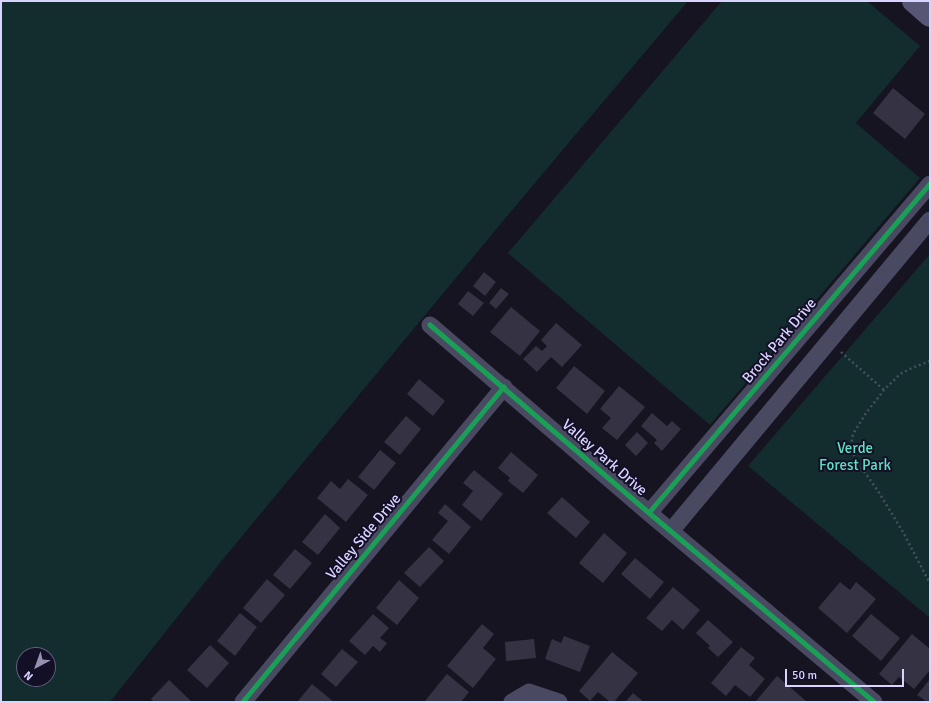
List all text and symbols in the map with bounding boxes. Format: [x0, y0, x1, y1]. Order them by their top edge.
street label: Brock Park Drive [739, 295, 821, 387]
street label: Valley Park Drive [558, 416, 650, 500]
park label: Verde Forest Park [819, 440, 891, 475]
street label: Valley Side Drive [323, 490, 405, 584]
north arrow [16, 647, 56, 687]
scale bar [787, 661, 906, 687]
text: N [21, 668, 36, 683]
text: 50 m [792, 668, 817, 683]

